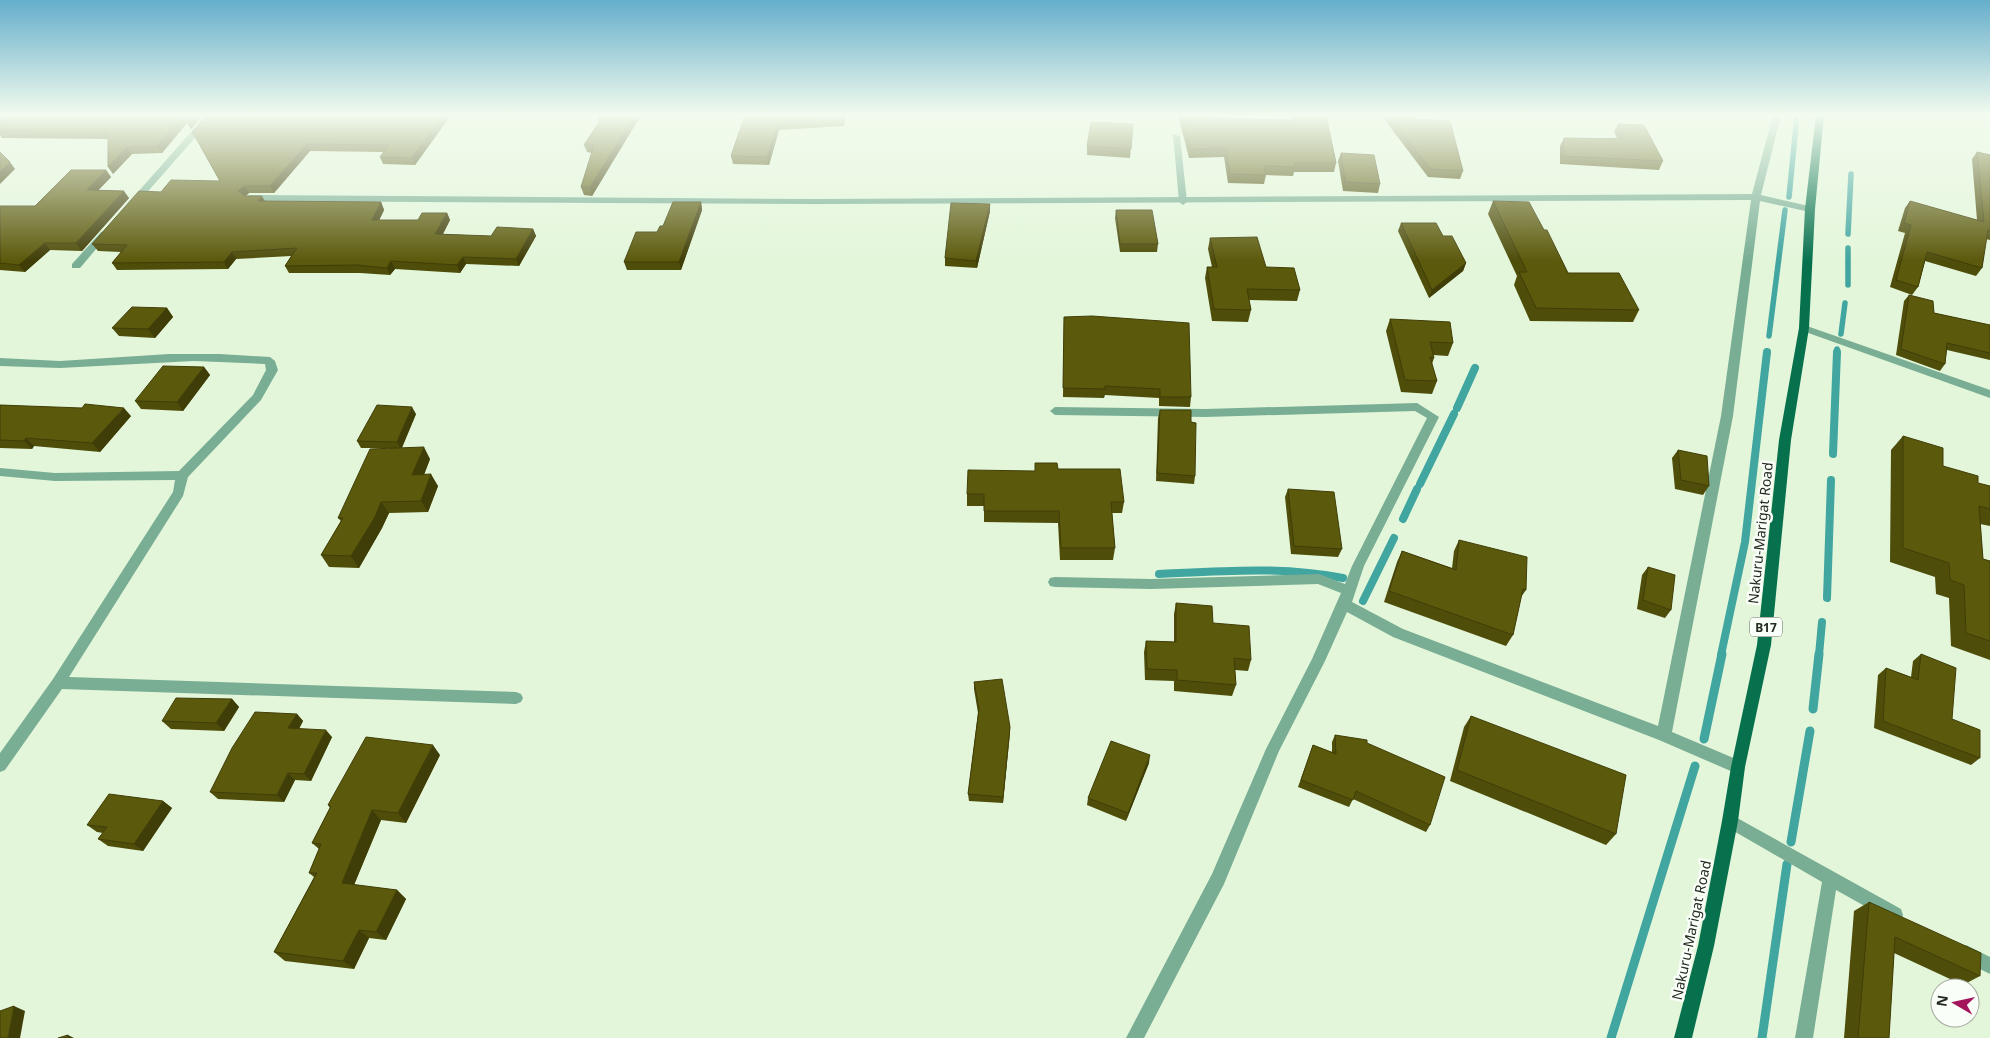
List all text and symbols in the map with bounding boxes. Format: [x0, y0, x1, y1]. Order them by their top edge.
street label: Nakuru-Marigat Road [1743, 461, 1777, 605]
road number: B17 [1750, 618, 1782, 636]
street label: Nakuru-Marigat Road [1667, 858, 1715, 1002]
north arrow [1930, 978, 1980, 1028]
text: N [1931, 994, 1952, 1008]

